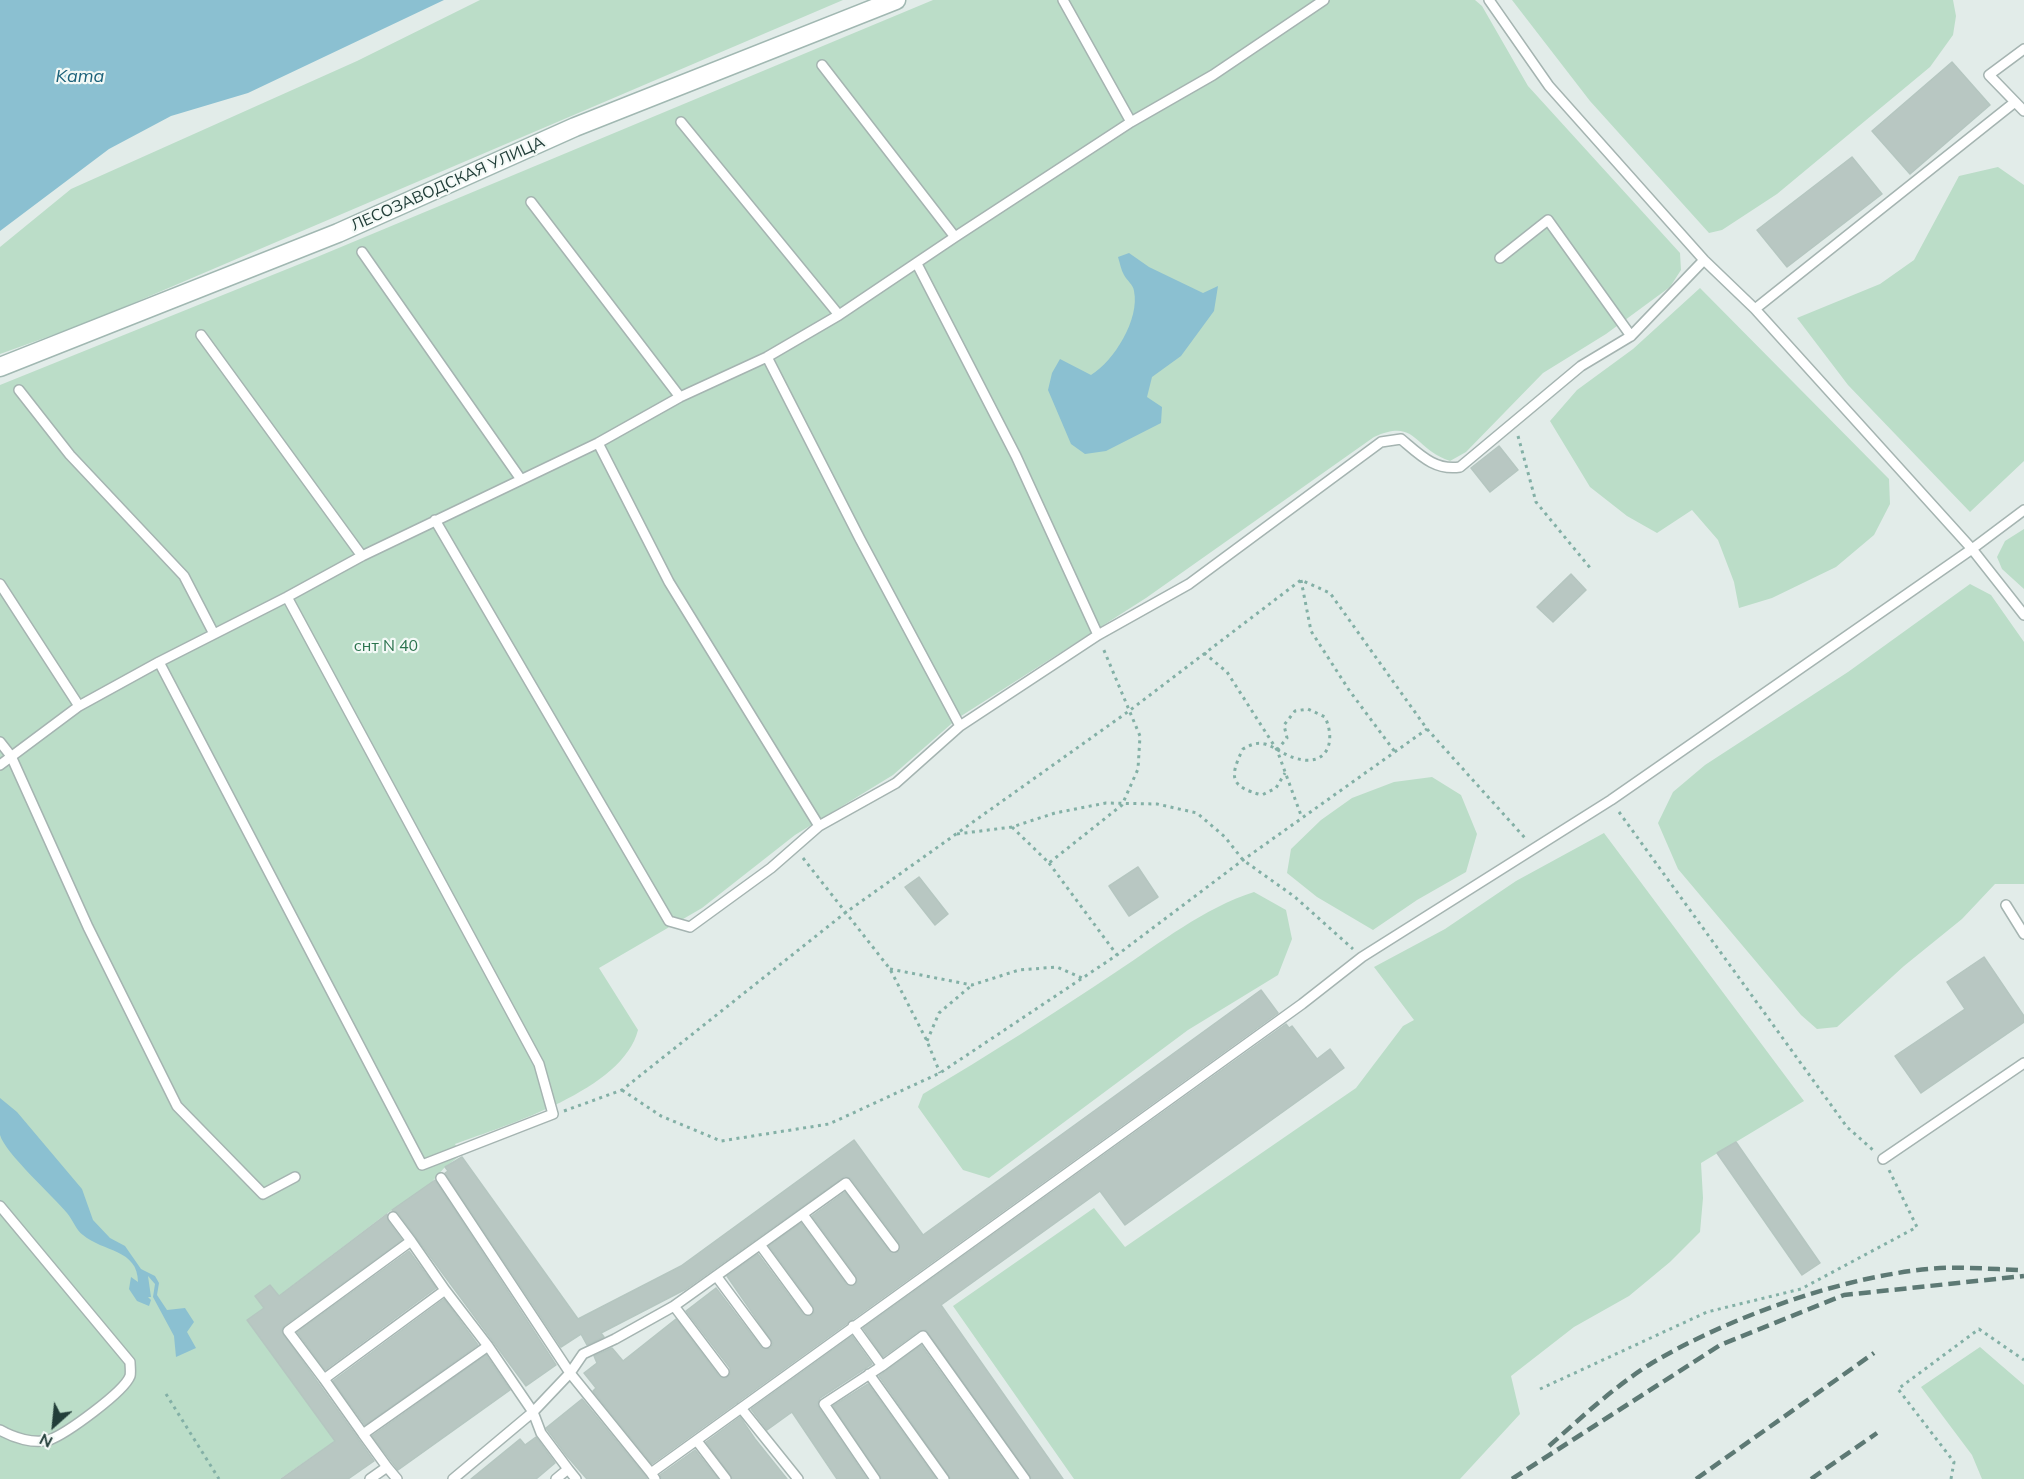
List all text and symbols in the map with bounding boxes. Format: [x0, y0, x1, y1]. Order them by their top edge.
water label: Kama [56, 66, 104, 88]
street label: ЛЕСОЗАВОДСКАЯ УЛИЦА [348, 133, 548, 235]
park label: снт N 40 [354, 636, 418, 656]
north arrow [24, 1395, 84, 1455]
text: N [36, 1429, 56, 1453]

